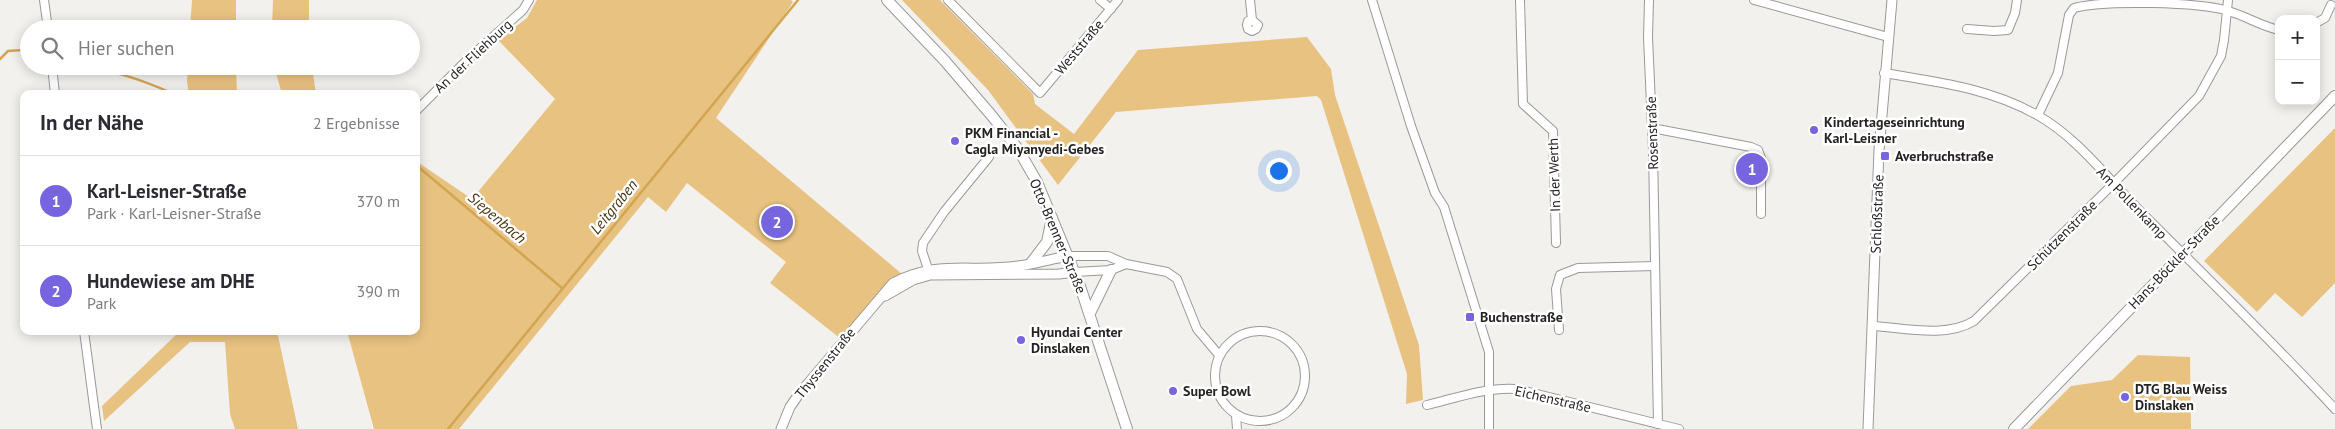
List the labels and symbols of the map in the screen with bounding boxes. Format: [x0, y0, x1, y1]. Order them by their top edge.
street label: An der Fliehburg [430, 15, 516, 97]
street label: Weststraße [1051, 16, 1107, 78]
street label: Rosenstraße [1642, 96, 1662, 170]
place label: Kindertageseinrichtung Karl-Leisner [1824, 113, 1965, 147]
place label: PKM Financial - Cagla Miyanyedi-Gebes [965, 124, 1104, 158]
marker: Kindertageseinrichtung Karl-Leisner [1808, 124, 1820, 136]
marker: PKM Financial - Cagla Miyanyedi-Gebes [949, 135, 961, 147]
street label: In der Werth [1544, 138, 1564, 212]
place label: Averbruchstraße [1895, 147, 1994, 165]
pin: 1 [1736, 150, 1768, 188]
marker: Averbruchstraße [1879, 150, 1891, 162]
your location [1266, 158, 1292, 184]
street label: Am Pollenkamp [2093, 163, 2171, 243]
street label: Schloßstraße [1867, 174, 1887, 254]
water label: Leitgraben [586, 175, 641, 238]
street label: Otto-Brenner-Straße [1026, 176, 1090, 296]
water label: Siepenbach [464, 188, 530, 247]
street label: Schützenstraße [2023, 196, 2101, 274]
pin: 2 [761, 203, 793, 241]
street label: Hans-Böckler-Straße [2124, 211, 2224, 313]
place label: Buchenstraße [1480, 308, 1563, 326]
marker: Buchenstraße [1464, 311, 1476, 323]
place label: Hyundai Center Dinslaken [1031, 323, 1123, 357]
street label: Thyssenstraße [791, 324, 859, 402]
marker: Hyundai Center Dinslaken [1015, 334, 1027, 346]
place label: DTG Blau Weiss Dinslaken [2135, 380, 2227, 414]
street label: Eichenstraße [1513, 381, 1593, 417]
place label: Super Bowl [1183, 382, 1252, 400]
marker: Super Bowl [1167, 385, 1179, 397]
marker: DTG Blau Weiss Dinslaken [2119, 391, 2131, 403]

